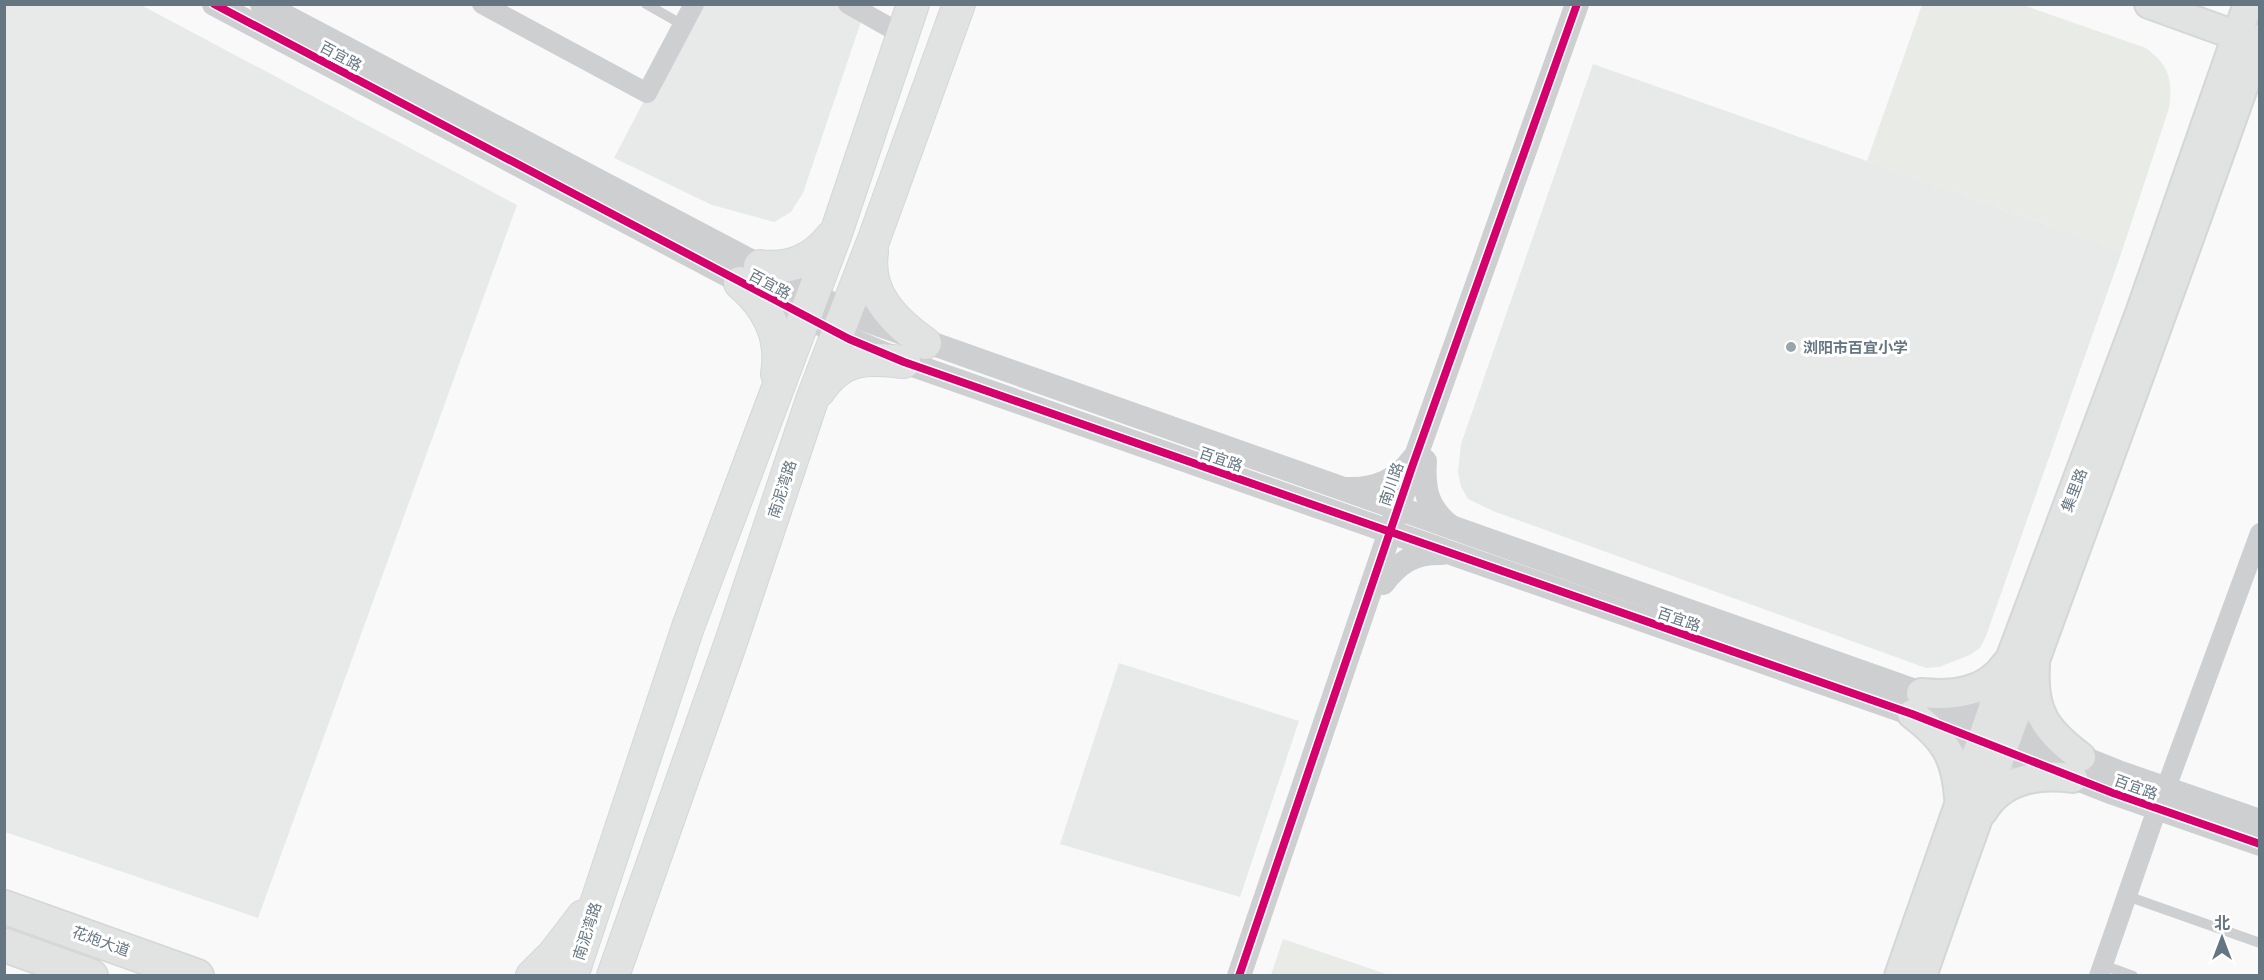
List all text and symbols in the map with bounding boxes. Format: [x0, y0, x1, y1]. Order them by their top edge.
street label: 百宜路 [317, 37, 365, 75]
street label: 百宜路 [746, 265, 794, 303]
place label: 浏阳市百宜小学 [1803, 338, 1908, 357]
marker: 浏阳市百宜小学 [1784, 340, 1798, 354]
street label: 百宜路 [1197, 443, 1245, 475]
street label: 南泥湾路 [764, 458, 800, 520]
street label: 南川路 [1375, 460, 1407, 508]
street label: 集里路 [2057, 466, 2091, 514]
street label: 百宜路 [1655, 603, 1703, 635]
street label: 百宜路 [2112, 770, 2160, 804]
street label: 南泥湾路 [569, 900, 605, 962]
north arrow [2192, 908, 2252, 968]
text: 北 [2214, 914, 2230, 933]
street label: 花炮大道 [70, 922, 132, 960]

